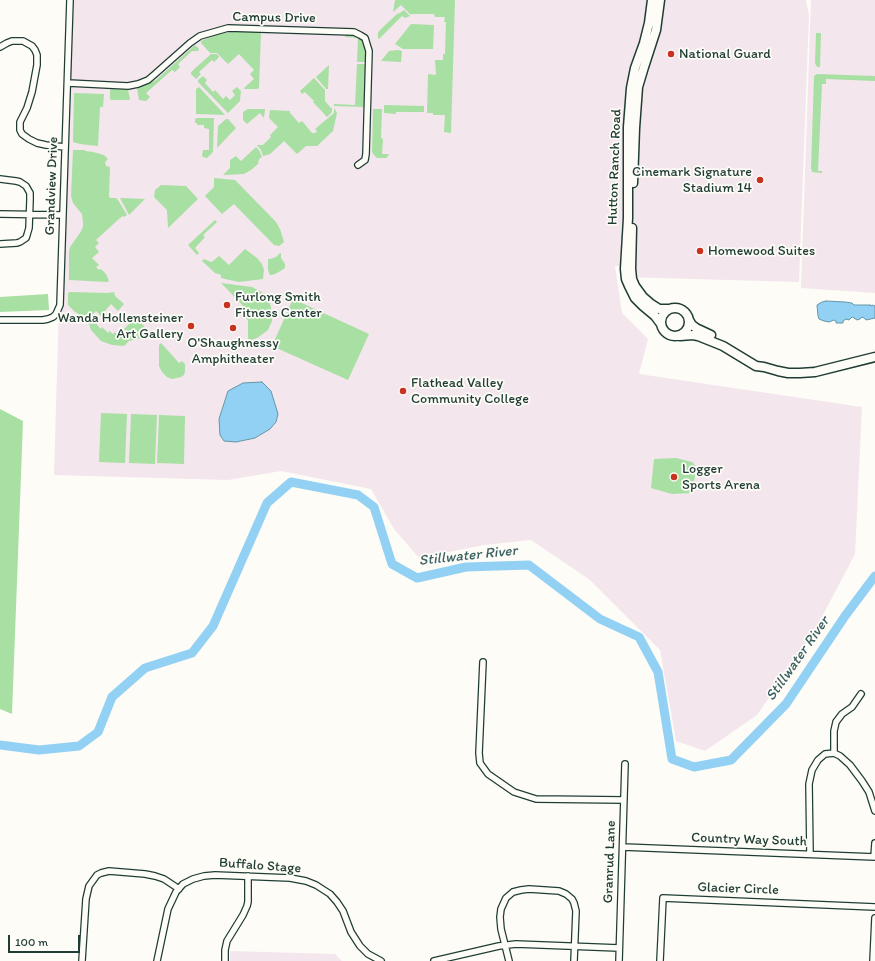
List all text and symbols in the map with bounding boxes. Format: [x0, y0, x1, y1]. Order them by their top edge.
street label: Campus Drive [232, 9, 316, 27]
place label: National Guard [679, 46, 771, 62]
marker: National Guard [666, 49, 676, 59]
street label: Hutton Ranch Road [605, 109, 625, 225]
street label: Grandview Drive [42, 136, 62, 236]
place label: Cinemark Signature Stadium 14 [632, 164, 752, 196]
marker: Cinemark Signature Stadium 14 [755, 175, 765, 185]
place label: Homewood Suites [708, 243, 815, 259]
marker: Homewood Suites [695, 246, 705, 256]
place label: Furlong Smith Fitness Center [235, 289, 322, 322]
marker: Furlong Smith Fitness Center [222, 300, 232, 310]
place label: Wanda Hollensteiner Art Gallery [57, 310, 183, 342]
marker: Wanda Hollensteiner Art Gallery [186, 321, 196, 331]
marker: O'Shaughnessy Amphitheater [228, 323, 238, 333]
place label: O'Shaughnessy Amphitheater [187, 335, 279, 368]
place label: Flathead Valley Community College [411, 375, 529, 408]
marker: Flathead Valley Community College [398, 386, 408, 396]
place label: Logger Sports Arena [682, 461, 760, 494]
marker: Logger Sports Arena [669, 472, 679, 482]
water label: Stillwater River [418, 542, 518, 570]
water label: Stillwater River [762, 613, 834, 705]
street label: Granrud Lane [600, 820, 620, 904]
street label: Country Way South [691, 830, 807, 850]
street label: Buffalo Stage [218, 855, 302, 877]
street label: Glacier Circle [697, 879, 779, 899]
scale bar [10, 927, 82, 953]
text: 100 m [15, 935, 48, 949]

